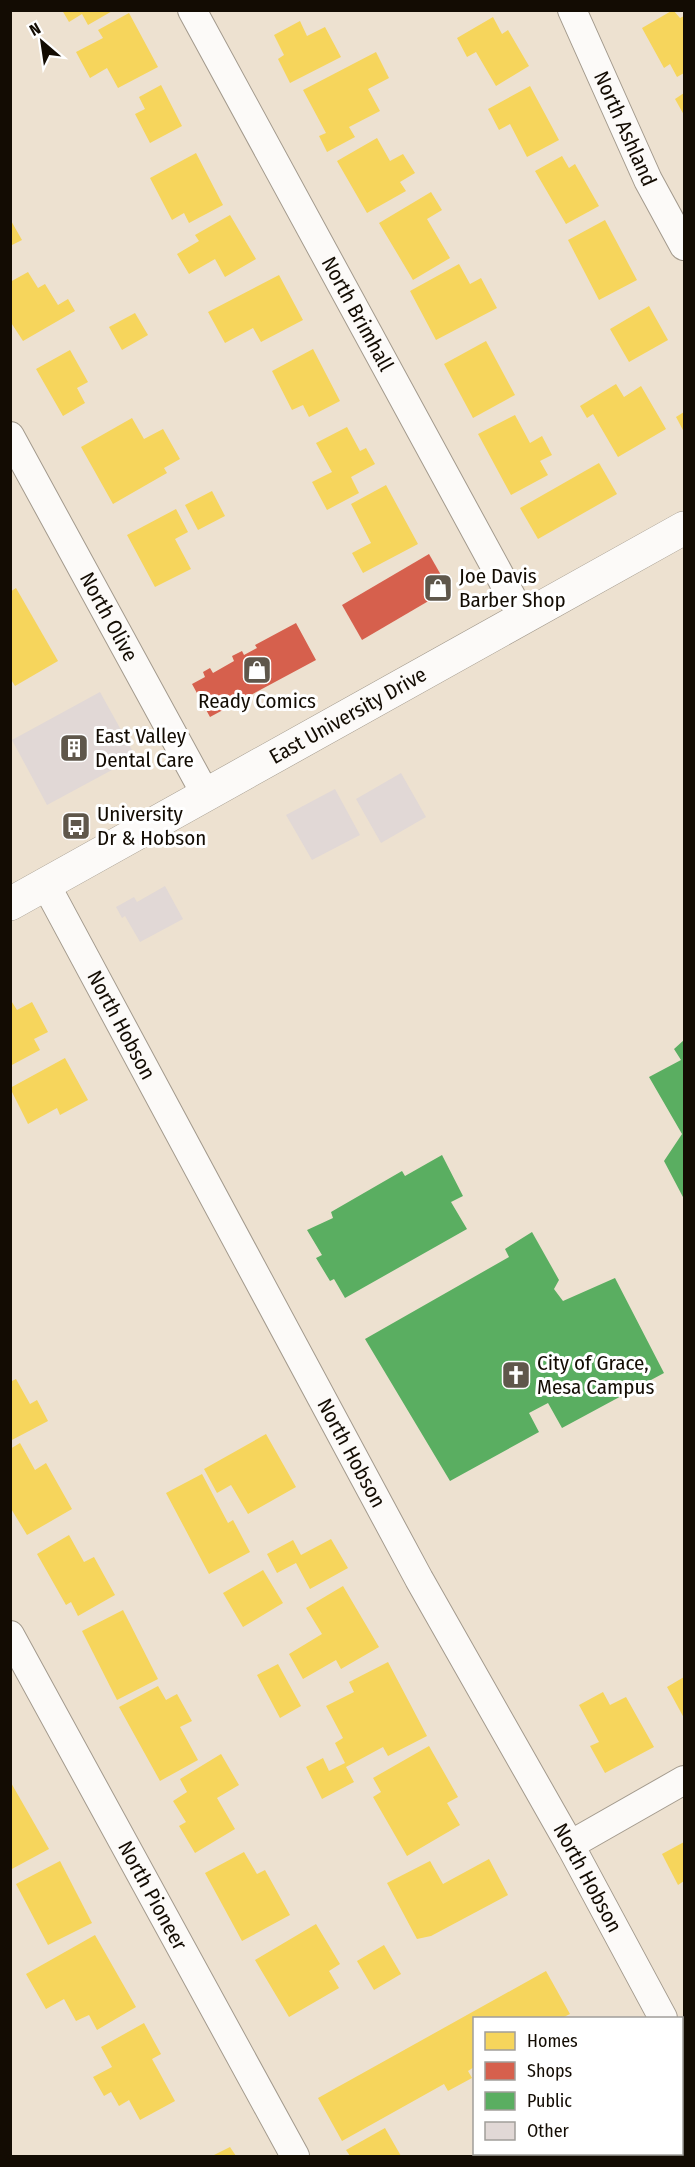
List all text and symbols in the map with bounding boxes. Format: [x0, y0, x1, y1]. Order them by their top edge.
north arrow [12, 12, 72, 72]
text: N [26, 19, 44, 40]
street label: North Ashland [588, 67, 662, 190]
street label: North Brimhall [316, 252, 399, 376]
place label: Joe Davis Barber Shop [459, 563, 566, 613]
street label: North Olive [74, 568, 144, 666]
shop icon: Joe Davis Barber Shop [422, 572, 454, 604]
shop icon: Ready Comics [241, 654, 273, 686]
street label: East University Drive [265, 661, 431, 770]
place label: Ready Comics [198, 688, 316, 714]
place label: East Valley Dental Care [95, 723, 194, 773]
building icon: East Valley Dental Care [58, 732, 90, 764]
place label: University Dr & Hobson [97, 801, 206, 851]
bus stop icon: University Dr & Hobson [60, 810, 92, 842]
street label: North Hobson [81, 966, 161, 1084]
place label: City of Grace, Mesa Campus [537, 1350, 654, 1400]
church icon: City of Grace, Mesa Campus [500, 1359, 532, 1391]
street label: North Hobson [311, 1394, 391, 1512]
street label: North Hobson [547, 1819, 628, 1937]
street label: North Pioneer [112, 1836, 193, 1955]
legend [473, 2017, 683, 2155]
text: Homes [527, 2030, 578, 2052]
text: Shops [527, 2060, 572, 2082]
text: Public [527, 2090, 572, 2112]
text: Other [527, 2120, 570, 2142]

